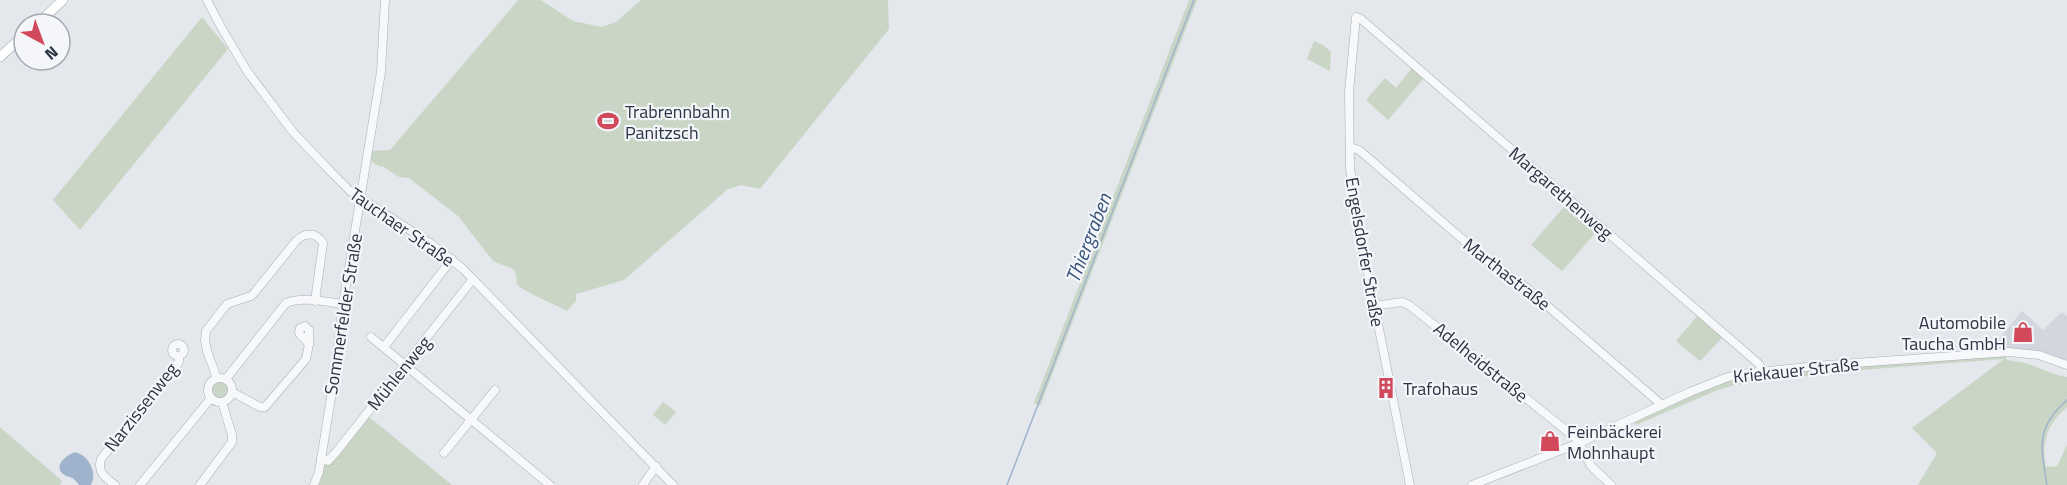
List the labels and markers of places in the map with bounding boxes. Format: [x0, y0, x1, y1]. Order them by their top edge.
place label: Trabrennbahn Panitzsch [625, 98, 730, 146]
sports icon: Trabrennbahn Panitzsch [596, 109, 620, 133]
place label: Automobile Taucha GmbH [1901, 309, 2006, 357]
shop icon: Automobile Taucha GmbH [2011, 320, 2035, 344]
place label: Trafohaus [1403, 375, 1478, 402]
building icon: Trafohaus [1374, 376, 1398, 400]
place label: Feinbäckerei Mohnhaupt [1567, 418, 1662, 466]
shop icon: Feinbäckerei Mohnhaupt [1538, 429, 1562, 453]

